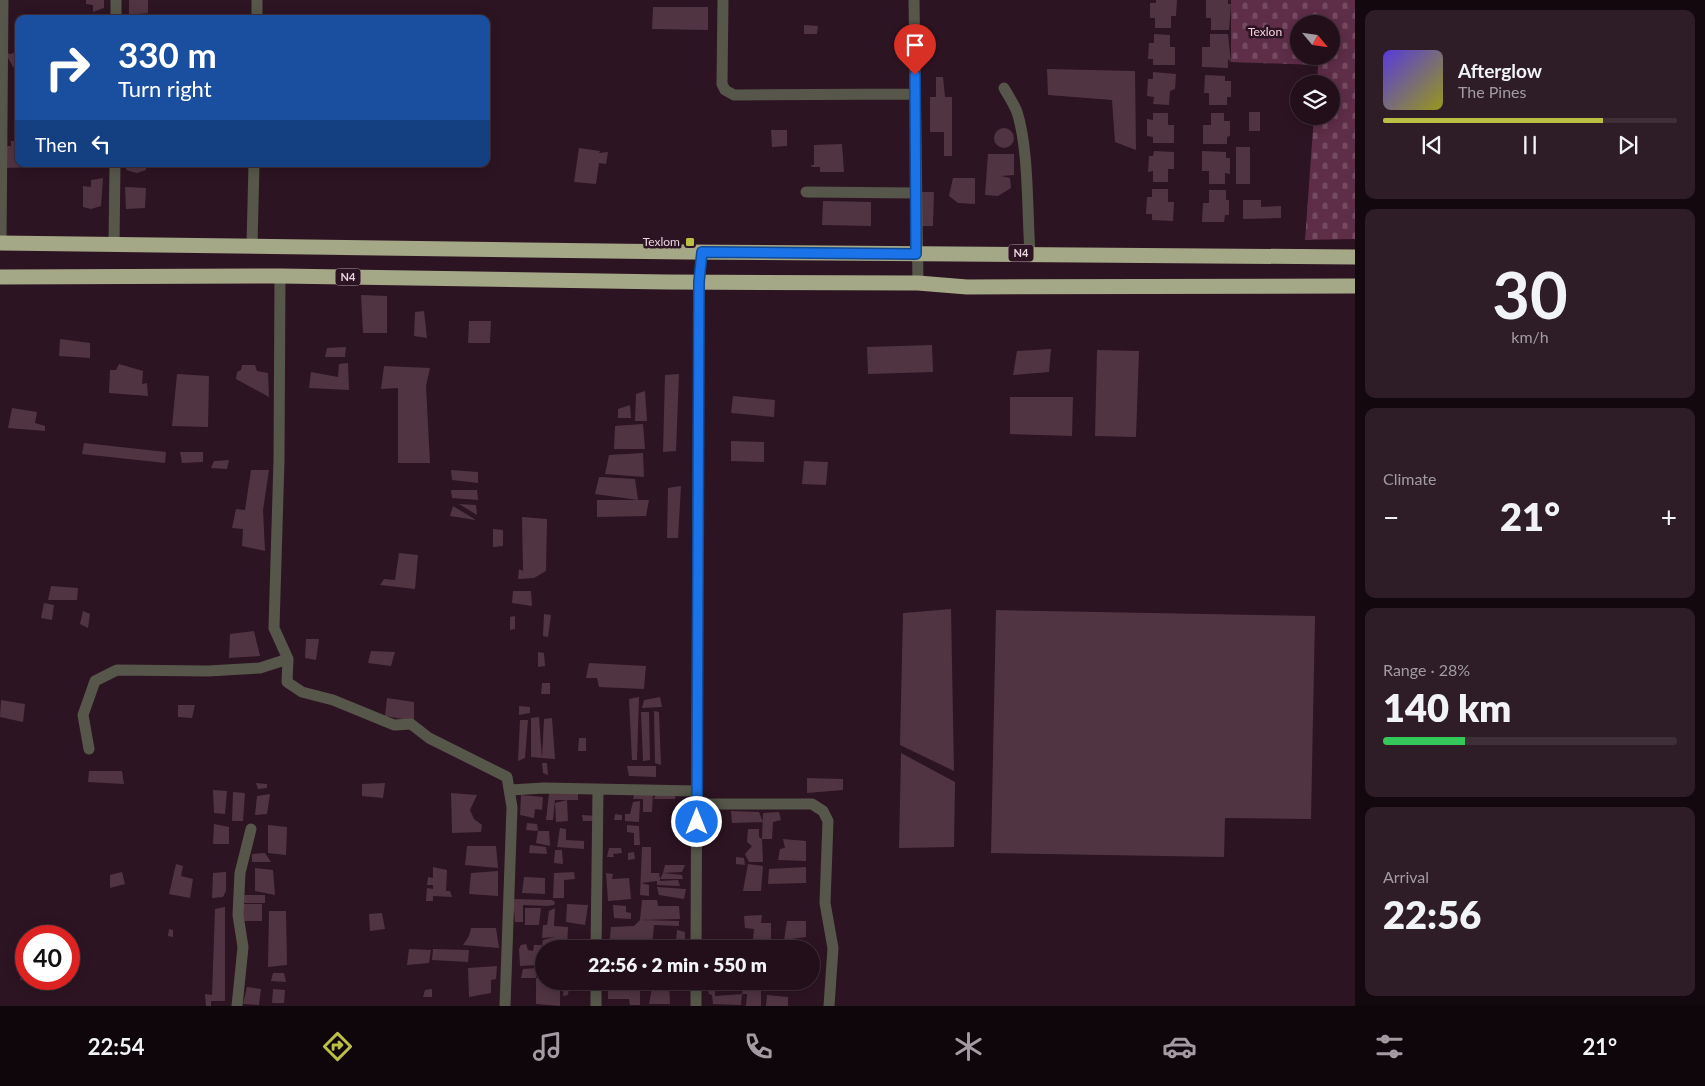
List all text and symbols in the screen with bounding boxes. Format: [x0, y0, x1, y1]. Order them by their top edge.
north arrow [1290, 15, 1340, 65]
map controls [1290, 15, 1340, 125]
pin [894, 24, 936, 75]
park label: Texlon [1248, 24, 1282, 39]
icon: arrive [901, 31, 929, 59]
text: 330 m [118, 33, 217, 75]
icon: right [35, 35, 100, 100]
text: Afterglow [1458, 59, 1542, 82]
text: Turn right [118, 75, 212, 102]
button: layers [1290, 75, 1340, 125]
text: The Pines [1458, 82, 1527, 101]
icon: left [87, 130, 115, 158]
icon: previous [1418, 131, 1446, 159]
icon: pause [1516, 131, 1544, 159]
icon: next [1614, 131, 1642, 159]
text: Then [35, 133, 77, 156]
place label: Texlom [643, 234, 680, 249]
marker: Texlom [684, 236, 696, 248]
road number: N4 [1008, 244, 1034, 262]
text: 30 [1492, 255, 1568, 333]
road number: N4 [336, 268, 360, 286]
text: km/h [1511, 327, 1549, 346]
text: Climate [1383, 469, 1436, 488]
text: 21° [1500, 493, 1560, 539]
text: − [1383, 500, 1399, 534]
text: + [1661, 500, 1677, 534]
text: Range · 28% [1383, 660, 1470, 679]
text: 140 km [1383, 684, 1511, 730]
position arrow [670, 795, 722, 847]
text: Arrival [1383, 867, 1429, 886]
text: 22:56 [1383, 891, 1481, 937]
speed limit sign: 40 [15, 925, 80, 990]
text: 22:56 · 2 min · 550 m [588, 953, 767, 976]
icon: directions [320, 1029, 355, 1064]
icon: music [530, 1029, 565, 1064]
icon: phone [741, 1029, 776, 1064]
icon: climate [951, 1029, 986, 1064]
icon: car [1162, 1029, 1197, 1064]
icon: filters [1372, 1029, 1407, 1064]
text: 22:54 [88, 1033, 144, 1060]
text: 21° [1583, 1033, 1617, 1060]

